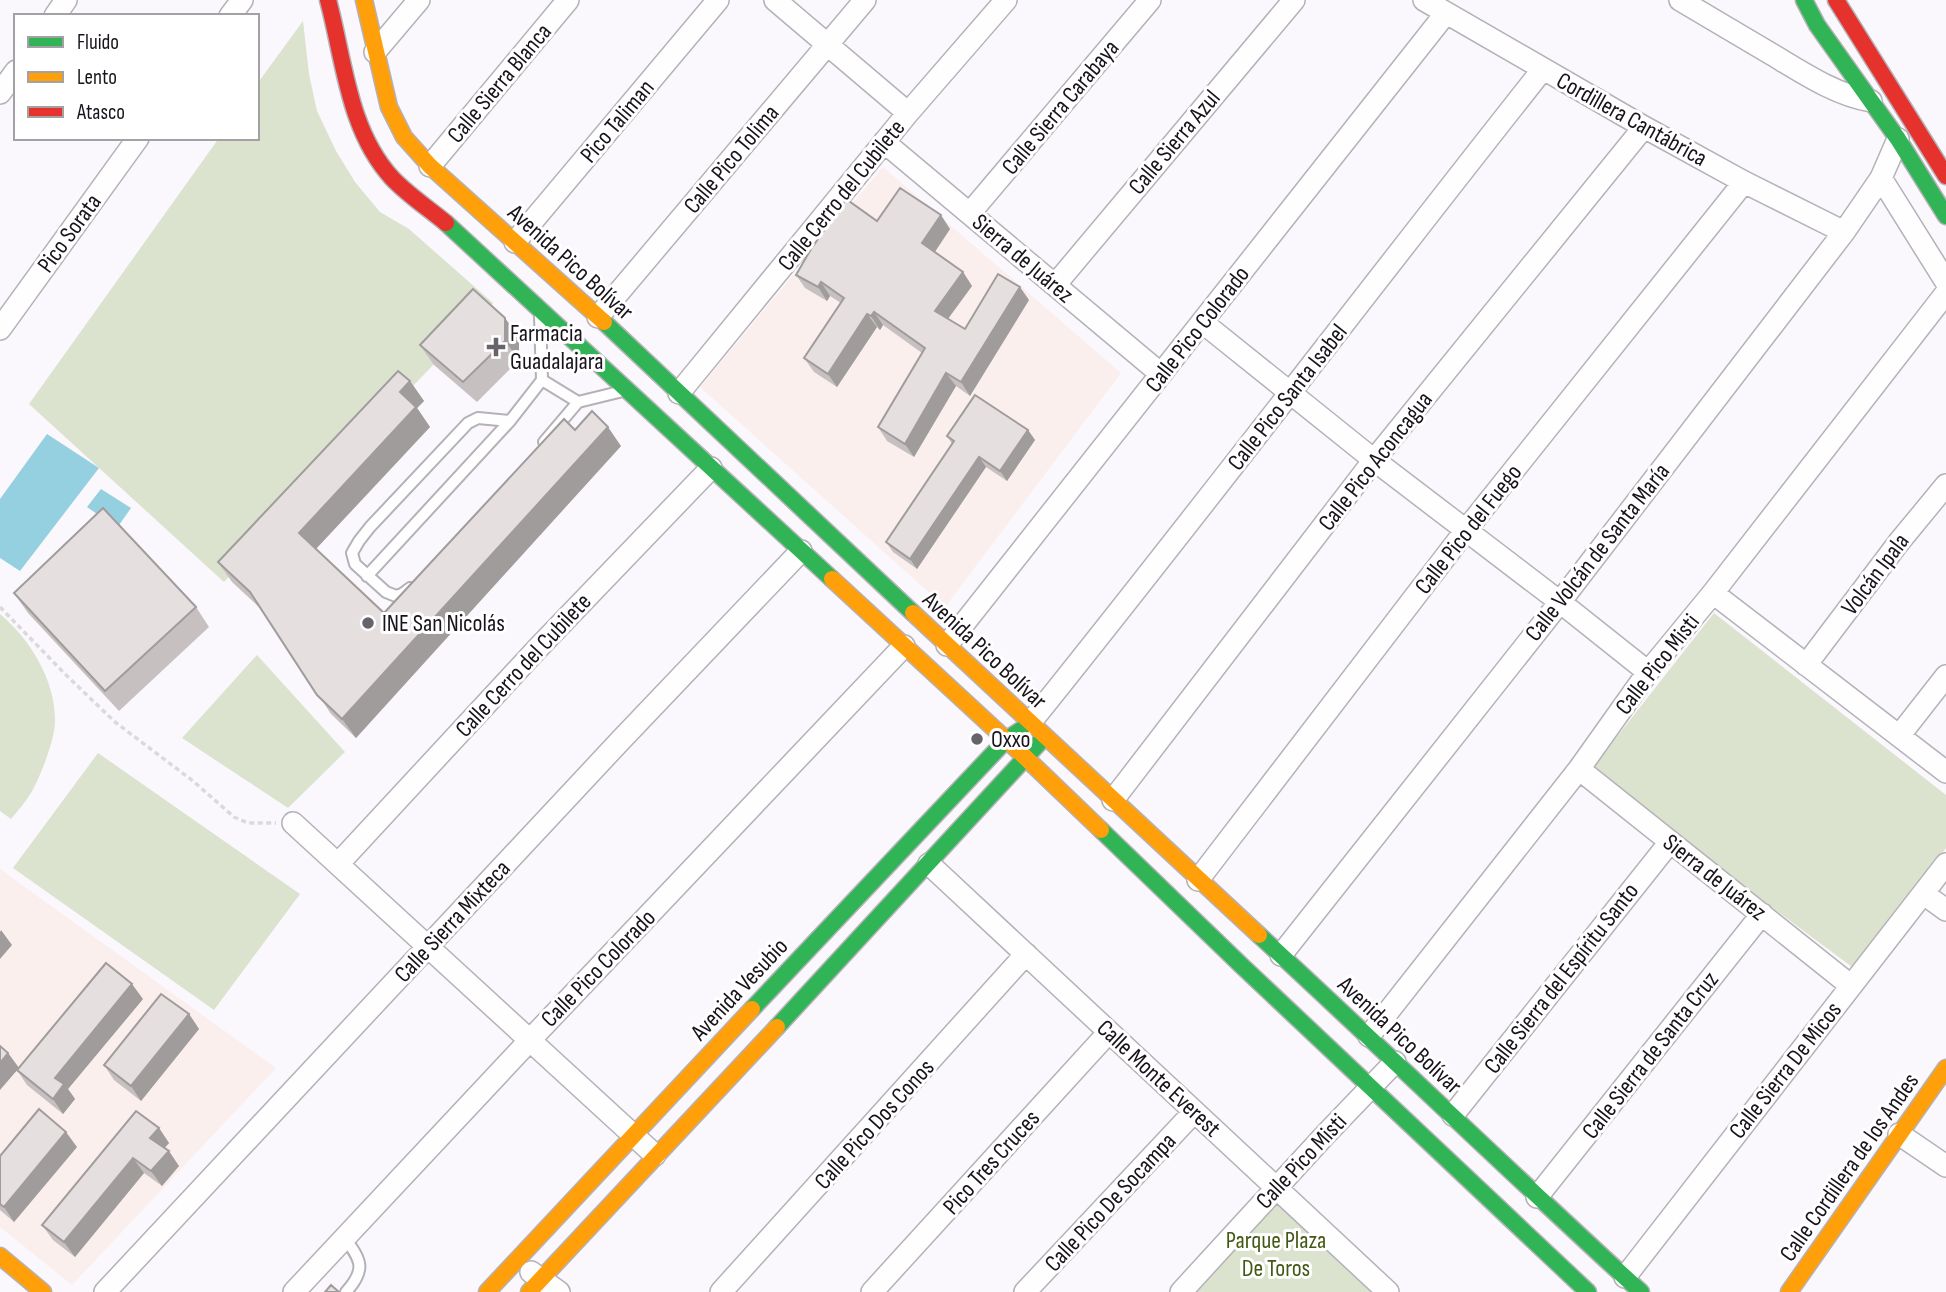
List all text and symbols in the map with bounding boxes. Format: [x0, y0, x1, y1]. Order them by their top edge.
legend [14, 14, 259, 140]
street label: Calle Sierra Blanca [441, 18, 558, 149]
text: Fluido [77, 30, 119, 55]
street label: Calle Sierra Carabaya [996, 34, 1125, 181]
text: Lento [77, 65, 117, 90]
street label: Cordillera Cantábrica [1551, 66, 1712, 173]
street label: Pico Taliman [574, 74, 661, 169]
street label: Calle Sierra Azul [1122, 84, 1226, 200]
street label: Calle Pico Tolima [678, 99, 785, 220]
text: Atasco [76, 100, 125, 125]
street label: Calle Cerro del Cubilete [772, 114, 911, 277]
street label: Pico Sorata [31, 188, 108, 278]
street label: Avenida Pico Bolívar [501, 198, 640, 326]
street label: Sierra de Juárez [966, 208, 1080, 309]
street label: Calle Pico Colorado [1139, 260, 1256, 398]
street label: Calle Pico Santa Isabel [1221, 318, 1353, 476]
place label: Farmacia Guadalajara [510, 319, 604, 376]
marker: Farmacia Guadalajara [488, 339, 504, 355]
street label: Calle Pico Aconcagua [1312, 386, 1439, 537]
street label: Calle Volcán de Santa María [1519, 458, 1676, 647]
street label: Calle Pico del Fuego [1409, 459, 1528, 600]
street label: Volcán Ipala [1835, 528, 1916, 621]
street label: Avenida Pico Bolívar [916, 585, 1053, 715]
street label: Calle Cerro del Cubilete [449, 587, 597, 743]
street label: Calle Pico Misti [1609, 608, 1706, 720]
place label: INE San Nicolás [382, 609, 505, 638]
marker: INE San Nicolás [360, 615, 376, 631]
place label: Oxxo [991, 725, 1030, 754]
marker: Oxxo [969, 731, 985, 747]
street label: Sierra de Juárez [1657, 828, 1772, 927]
street label: Calle Sierra Mixteca [388, 854, 516, 988]
street label: Calle Sierra del Espíritu Santo [1478, 877, 1645, 1079]
street label: Calle Pico Colorado [535, 904, 662, 1033]
street label: Avenida Vesubio [684, 932, 794, 1047]
street label: Calle Sierra de Santa Cruz [1576, 966, 1725, 1145]
street label: Avenida Pico Bolívar [1331, 970, 1468, 1100]
street label: Calle Sierra De Micos [1723, 996, 1848, 1145]
street label: Calle Monte Everest [1091, 1014, 1227, 1143]
street label: Calle Pico Dos Conos [808, 1053, 940, 1195]
street label: Calle Cordillera de los Andes [1774, 1068, 1925, 1267]
street label: Pico Tres Cruces [937, 1104, 1046, 1221]
street label: Calle Pico Misti [1250, 1108, 1353, 1215]
street label: Calle Pico De Socampa [1039, 1127, 1182, 1278]
park label: Parque Plaza De Toros [1226, 1226, 1326, 1283]

